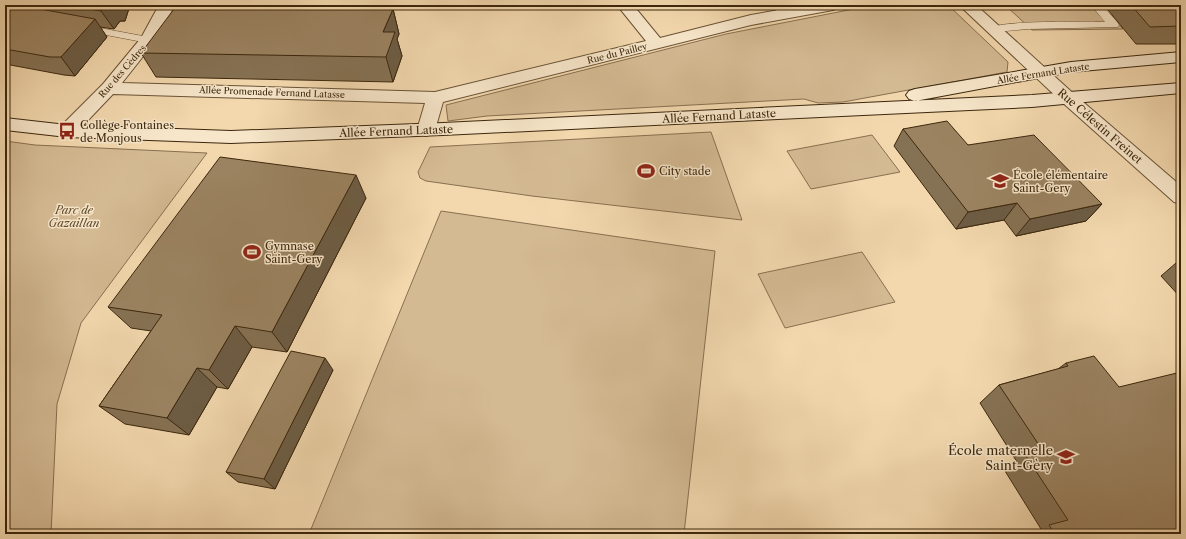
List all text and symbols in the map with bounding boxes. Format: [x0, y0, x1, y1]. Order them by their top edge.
street label: Rue du Pailley [586, 40, 649, 66]
street label: Rue des Cèdres [96, 42, 148, 100]
street label: Allée Fernand Lataste [995, 60, 1090, 86]
street label: Allée Promenade Fernand Latasse [198, 84, 345, 100]
street label: Rue Célestin Freinet [1055, 85, 1145, 167]
street label: Allée Fernand Lataste [661, 106, 776, 126]
place label: Collège Fontaines de Monjous [80, 118, 174, 145]
bus stop icon: Collège Fontaines de Monjous [57, 121, 77, 141]
street label: Allée Fernand Lataste [338, 122, 453, 140]
sports icon: City stade [636, 161, 656, 181]
place label: City stade [659, 164, 711, 178]
place label: École élémentaire Saint-Gery [1013, 168, 1108, 195]
school or university icon: École élémentaire Saint-Gery [990, 171, 1010, 191]
park label: Parc de Gazaillan [49, 203, 100, 230]
place label: Gymnase Saint-Gery [265, 239, 323, 266]
sports icon: Gymnase Saint-Gery [242, 242, 262, 262]
place label: École maternelle Saint-Gèry [948, 442, 1054, 473]
school or university icon: École maternelle Saint-Gèry [1056, 447, 1076, 467]

